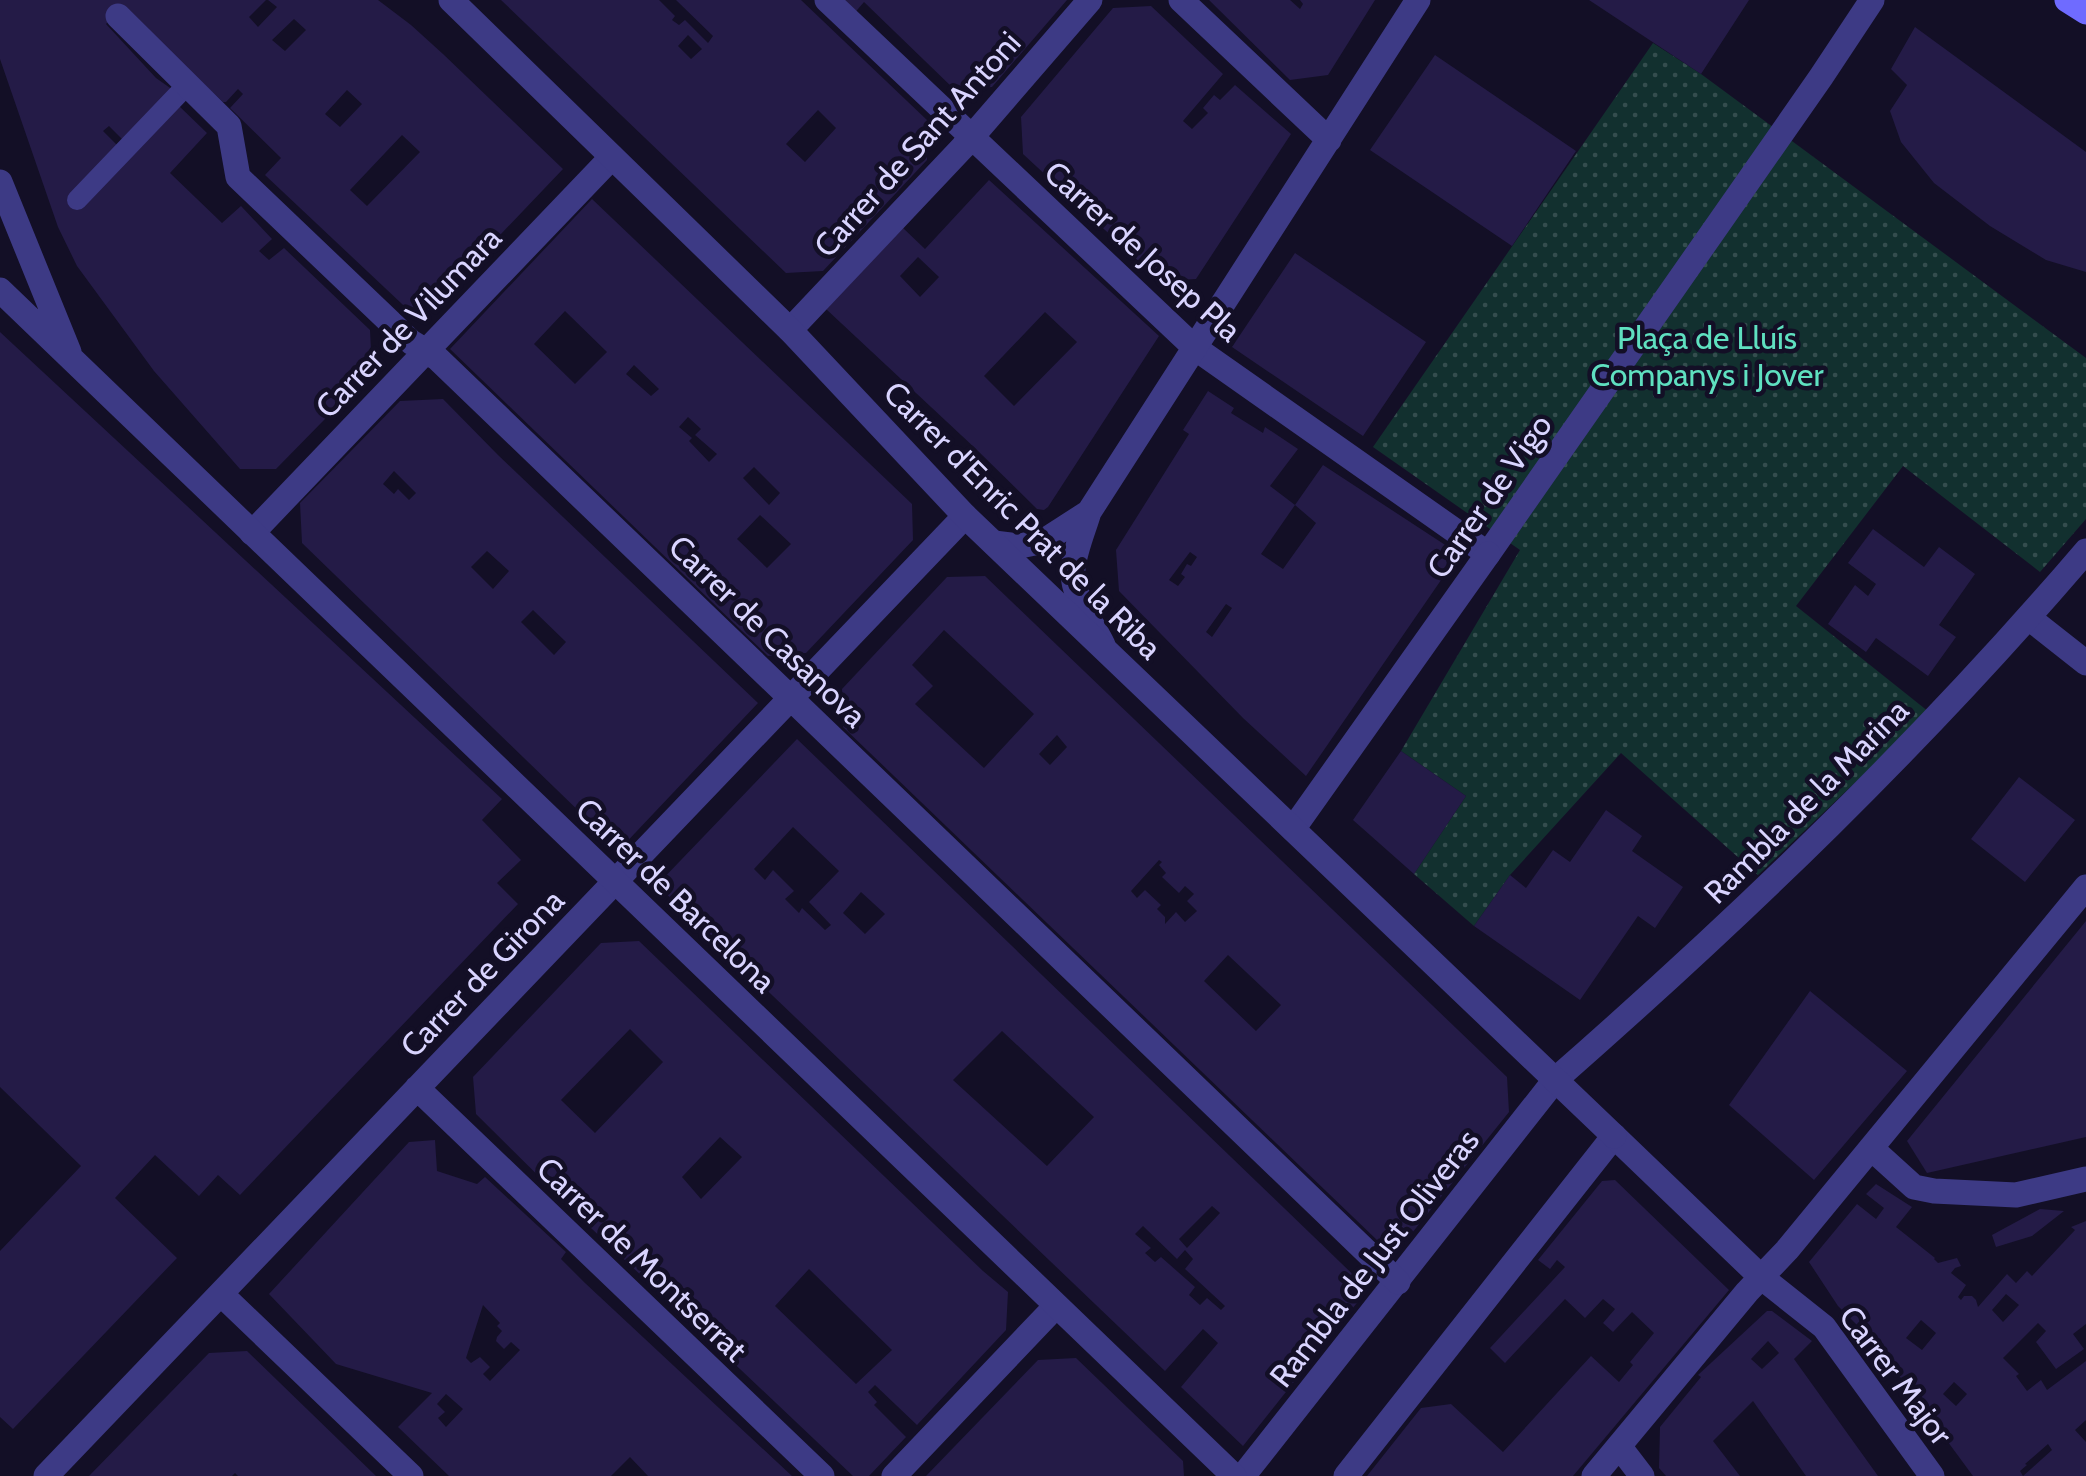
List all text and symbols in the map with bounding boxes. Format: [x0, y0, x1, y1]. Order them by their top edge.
street label: Carrer de Sant Antoni [806, 23, 1028, 265]
street label: Carrer de Josep Pla [1037, 153, 1250, 350]
street label: Carrer de Vilumara [307, 218, 510, 426]
park label: Plaça de Lluís Companys i Jover [1591, 318, 1824, 394]
street label: Carrer d'Enric Prat de la Riba [876, 373, 1171, 668]
street label: Carrer de Vigo [1418, 407, 1560, 585]
street label: Carrer de Casanova [661, 527, 875, 736]
street label: Rambla de la Marina [1696, 690, 1917, 911]
street label: Carrer de Barcelona [568, 790, 785, 1001]
street label: Carrer de Girona [392, 880, 572, 1065]
street label: Rambla de Just Oliveras [1261, 1121, 1487, 1395]
street label: Carrer de Montserrat [529, 1149, 755, 1369]
street label: Carrer Major [1831, 1298, 1962, 1453]

